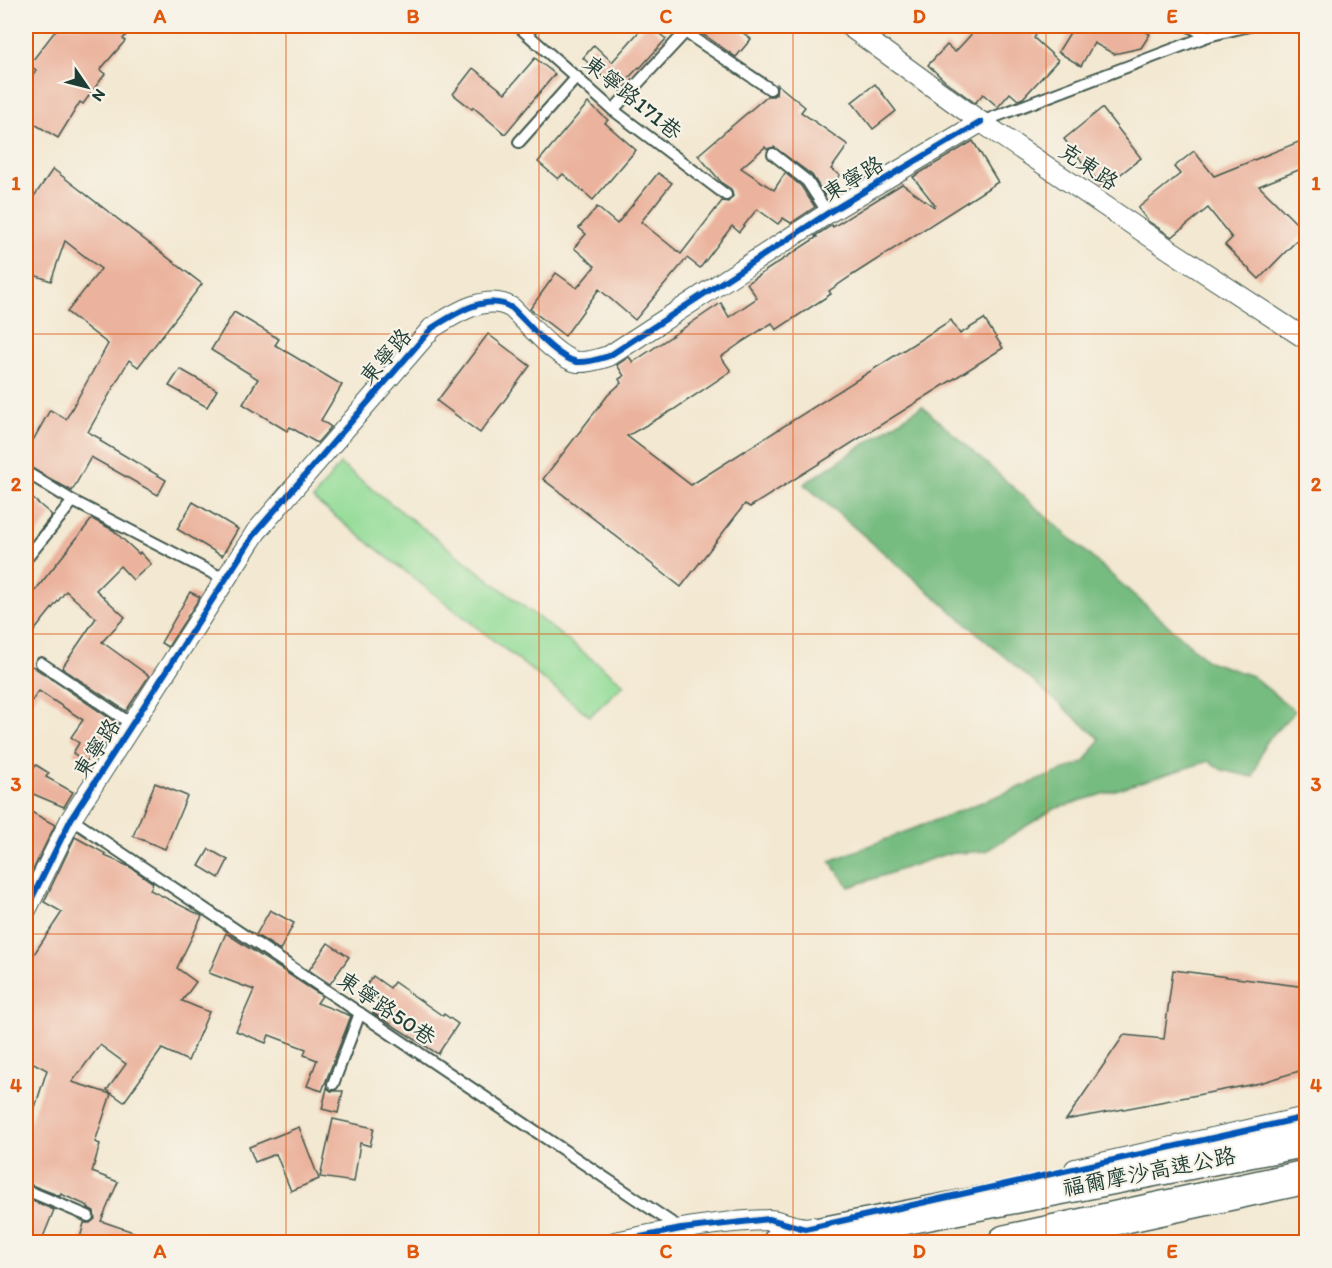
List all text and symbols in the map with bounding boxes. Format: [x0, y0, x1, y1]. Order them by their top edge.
text: A [153, 4, 167, 28]
text: B [407, 4, 420, 28]
text: C [660, 4, 673, 28]
text: D [912, 4, 926, 28]
text: E [1166, 4, 1178, 28]
street label: 東寧路171巷 [578, 49, 688, 145]
north arrow [57, 57, 117, 117]
text: N [88, 85, 110, 105]
street label: 克東路 [1054, 137, 1124, 196]
street label: 東寧路 [818, 150, 889, 207]
text: 1 [11, 171, 21, 195]
text: 1 [1311, 171, 1321, 195]
street label: 東寧路 [354, 323, 417, 390]
text: 2 [11, 472, 22, 496]
text: 2 [1311, 472, 1322, 496]
street label: 東寧路 [67, 713, 126, 783]
text: 3 [11, 772, 22, 796]
text: 3 [1311, 772, 1322, 796]
street label: 東寧路50巷 [332, 966, 441, 1051]
text: 4 [10, 1073, 22, 1097]
text: 4 [1310, 1073, 1322, 1097]
street label: 福爾摩沙高速公路 [1060, 1141, 1238, 1202]
text: A [153, 1239, 167, 1263]
text: B [407, 1239, 420, 1263]
text: C [660, 1239, 673, 1263]
text: D [912, 1239, 926, 1263]
text: E [1166, 1239, 1178, 1263]

